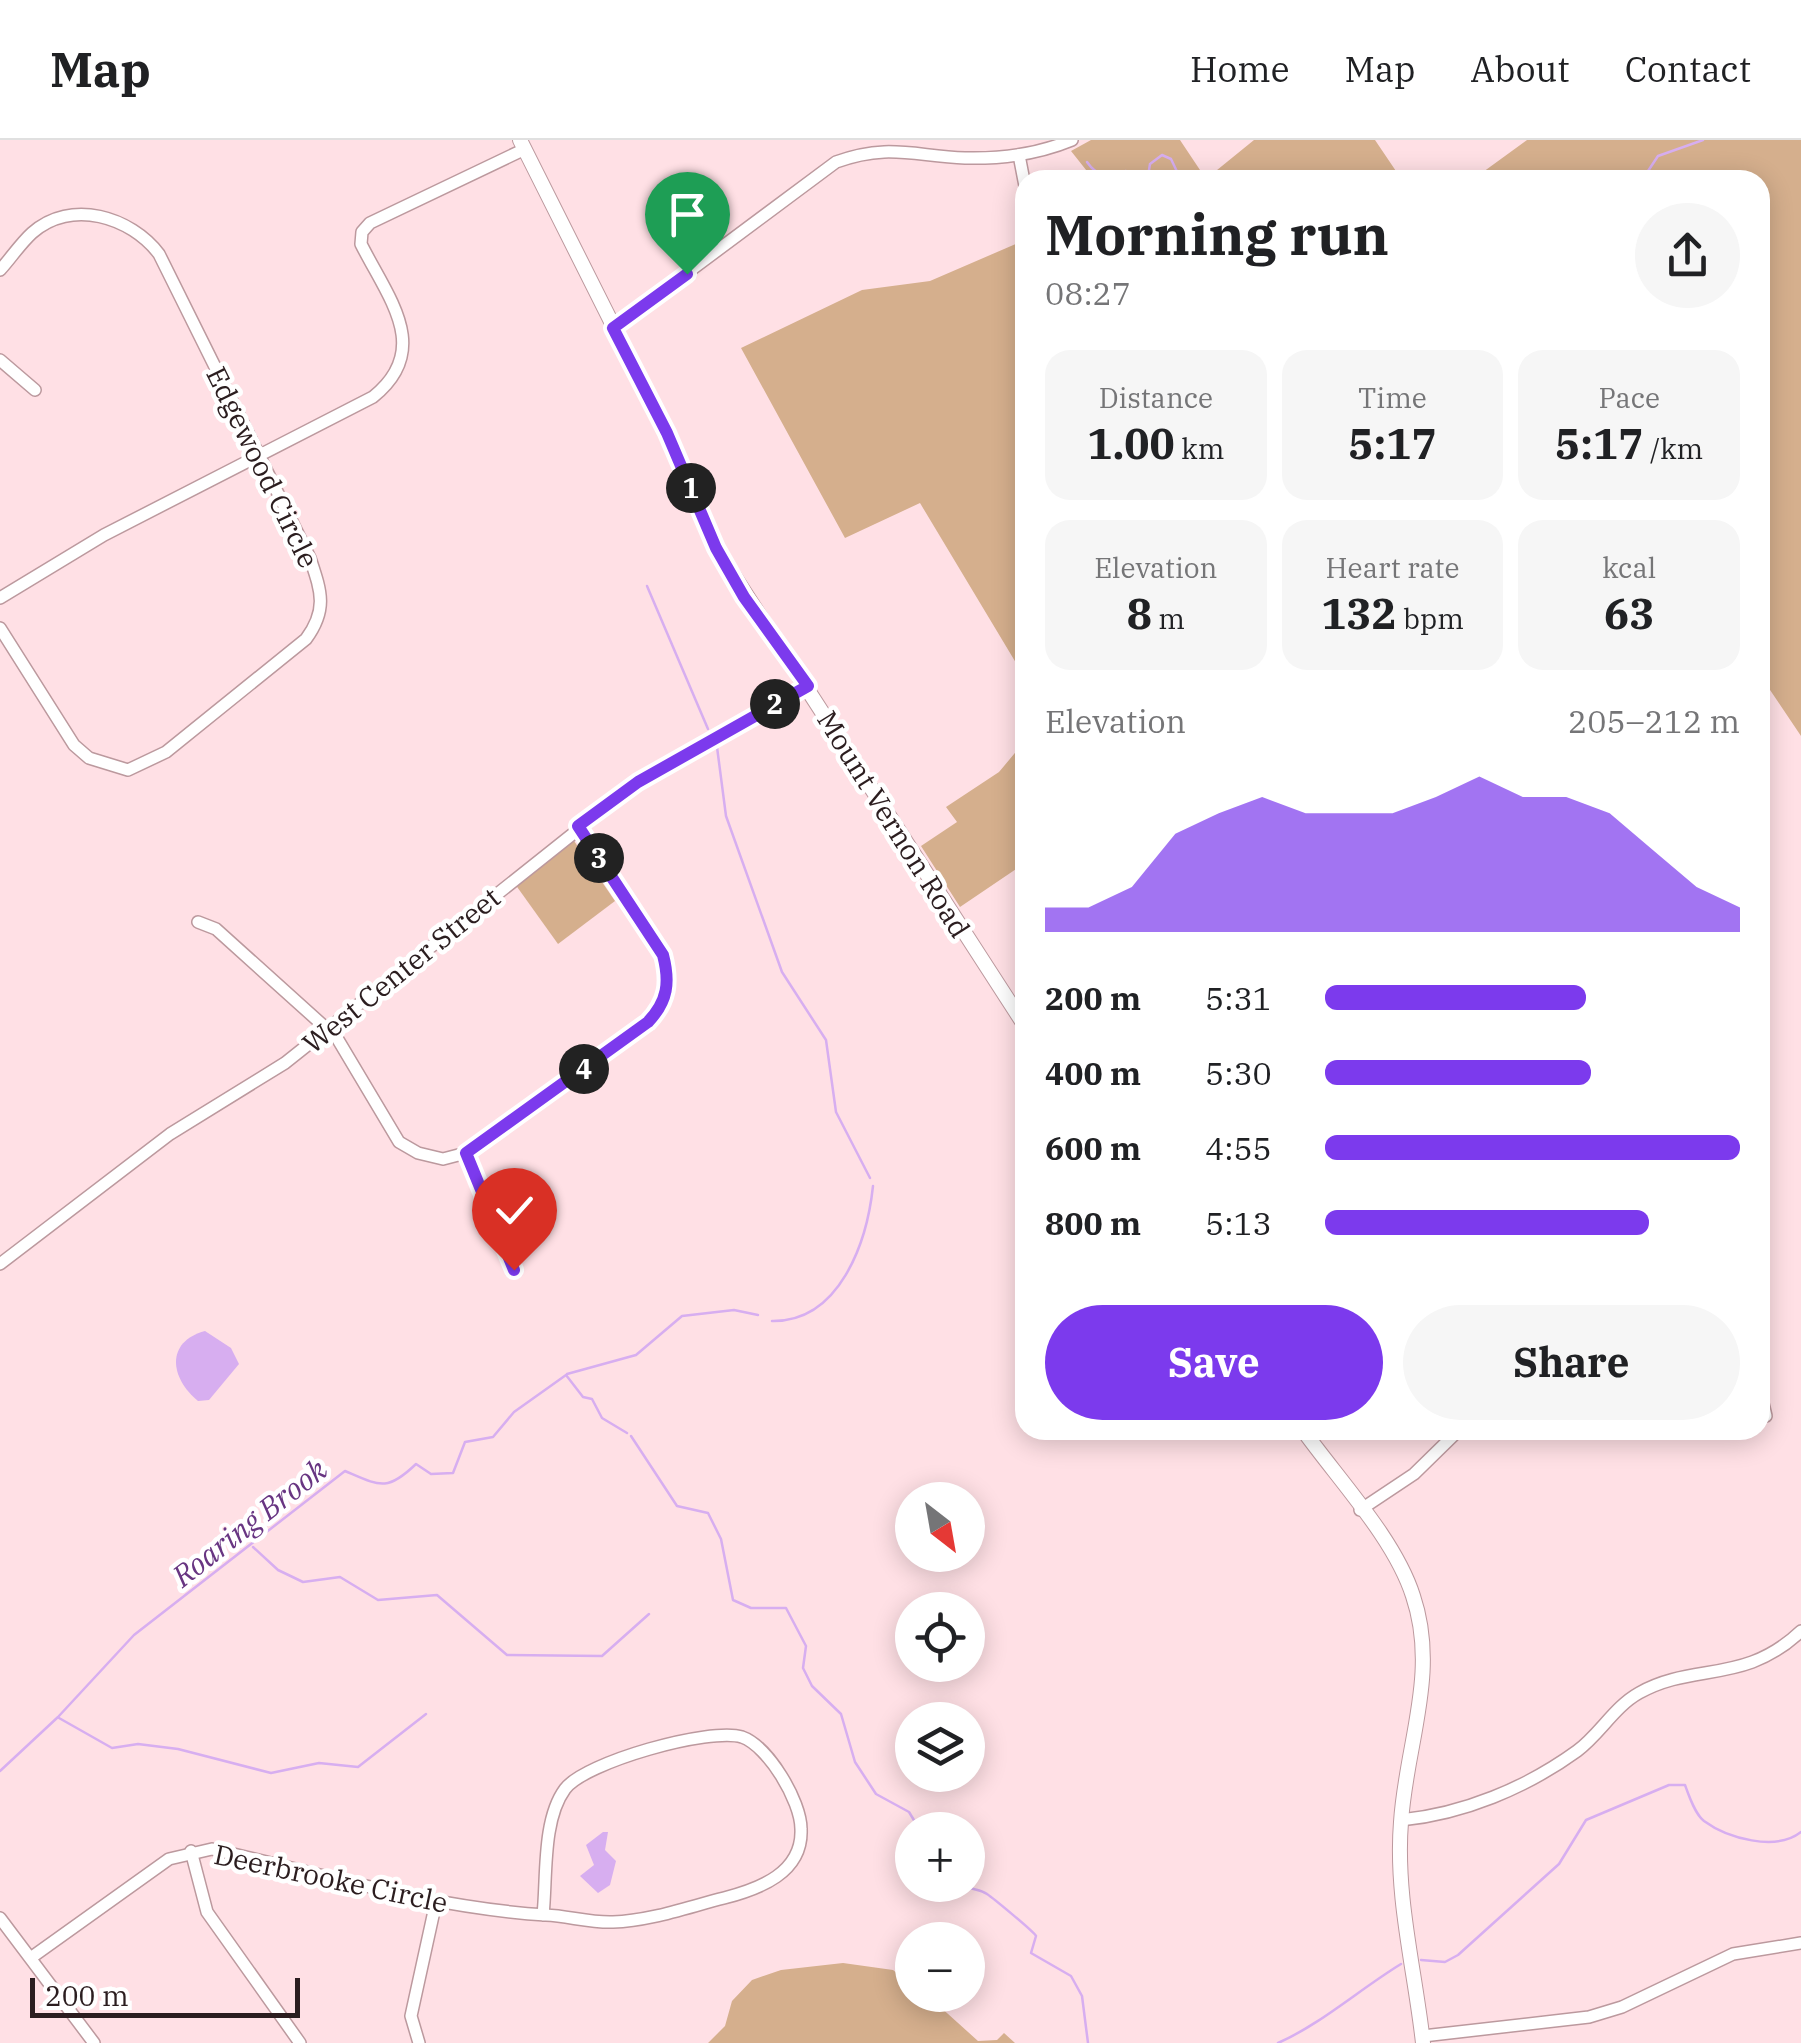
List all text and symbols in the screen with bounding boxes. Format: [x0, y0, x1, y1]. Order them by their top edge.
text: Map [50, 38, 151, 100]
text: Home [1190, 46, 1289, 92]
text: Map [1344, 46, 1416, 92]
text: About [1471, 46, 1570, 92]
text: Contact [1625, 46, 1751, 92]
pin [645, 172, 730, 275]
icon: arrive [660, 187, 715, 242]
text: Morning run [1045, 199, 1389, 270]
button: share [1635, 203, 1740, 308]
text: 08:27 [1045, 272, 1131, 314]
street label: Edgewood Circle [198, 360, 328, 574]
text: Distance [1099, 379, 1213, 416]
text: Time [1358, 379, 1427, 416]
text: Pace [1598, 379, 1660, 416]
text: 1.00 [1087, 416, 1175, 471]
text: 5:17 [1348, 416, 1437, 471]
text: 5:17 [1555, 416, 1643, 471]
text: km [1175, 430, 1224, 467]
text: /km [1643, 430, 1703, 467]
pin: 1 [666, 463, 716, 513]
text: 1 [683, 469, 699, 506]
text: Elevation [1094, 549, 1218, 586]
text: Heart rate [1326, 549, 1459, 586]
text: kcal [1602, 549, 1656, 586]
text: 8 [1127, 586, 1152, 641]
text: 132 [1321, 586, 1397, 641]
text: 63 [1604, 586, 1654, 641]
text: m [1152, 600, 1185, 637]
text: bpm [1397, 600, 1464, 637]
pin: 2 [750, 679, 800, 729]
text: 2 [767, 685, 783, 722]
text: Elevation [1045, 700, 1186, 742]
text: 205–212 m [1568, 700, 1740, 742]
street label: Mount Vernon Road [809, 703, 979, 945]
pin: 3 [574, 833, 624, 883]
text: 3 [591, 839, 607, 876]
street label: West Center Street [295, 879, 508, 1061]
text: 200 m [1045, 977, 1141, 1019]
text: 5:31 [1205, 977, 1272, 1019]
pin: 4 [559, 1044, 609, 1094]
text: 4 [576, 1050, 592, 1087]
text: 400 m [1045, 1052, 1141, 1094]
text: 5:30 [1205, 1052, 1272, 1094]
text: 600 m [1045, 1127, 1141, 1169]
text: 4:55 [1205, 1127, 1272, 1169]
pin [472, 1168, 557, 1271]
icon: check [487, 1183, 542, 1238]
text: 800 m [1045, 1202, 1141, 1244]
text: 5:13 [1205, 1202, 1272, 1244]
button: Save [1045, 1305, 1383, 1420]
button: Share [1403, 1305, 1740, 1420]
water label: Roaring Brook [163, 1449, 334, 1595]
north arrow [895, 1482, 985, 1572]
map controls [895, 1482, 985, 2012]
button: locate [895, 1592, 985, 1682]
button: layers [895, 1702, 985, 1792]
button: + [895, 1812, 985, 1902]
street label: Deerbrooke Circle [211, 1835, 451, 1921]
button: − [895, 1922, 985, 2012]
scale bar [30, 1973, 300, 2018]
text: 200 m [45, 1977, 129, 2014]

